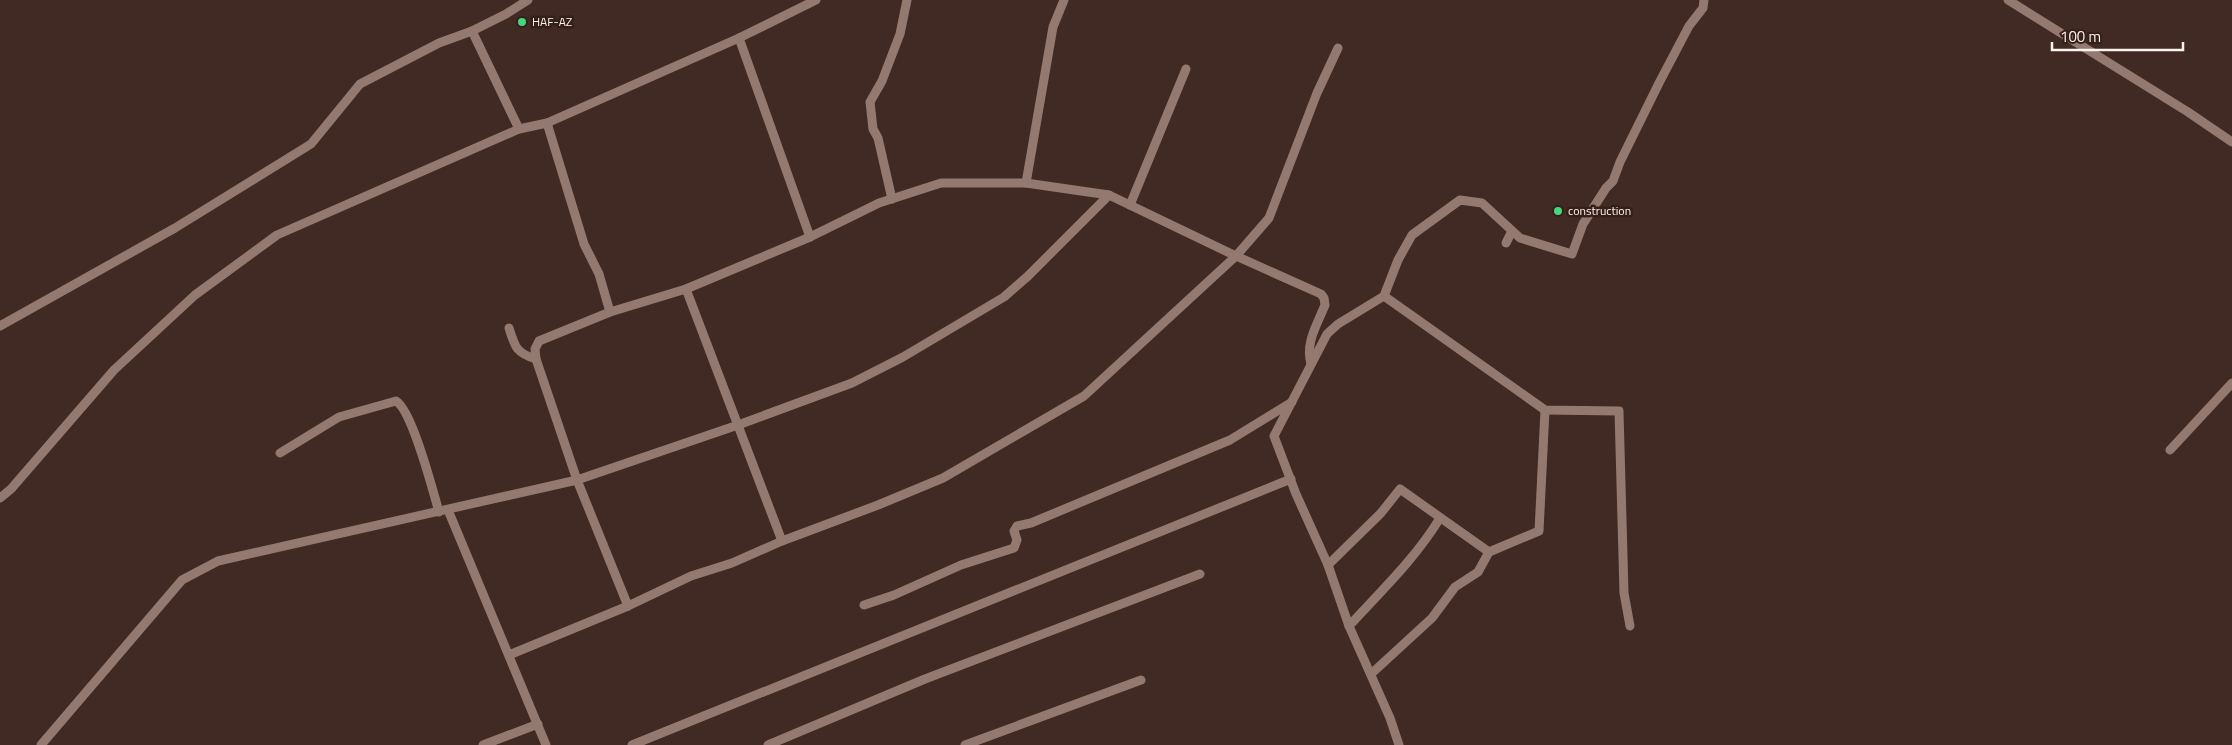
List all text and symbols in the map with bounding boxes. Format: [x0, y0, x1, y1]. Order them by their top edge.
place label: HAF-AZ [532, 12, 572, 31]
marker: HAF-AZ [516, 16, 528, 28]
scale bar [2052, 20, 2183, 52]
text: 100 m [2060, 25, 2101, 48]
place label: construction [1568, 201, 1631, 220]
marker: construction [1552, 205, 1564, 217]

